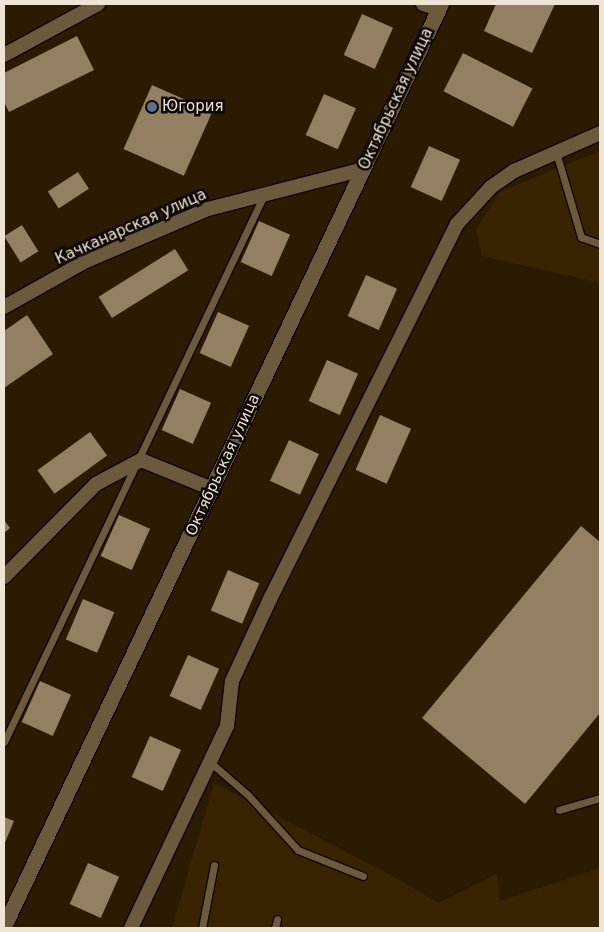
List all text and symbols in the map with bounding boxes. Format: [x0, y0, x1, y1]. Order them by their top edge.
street label: Октябрьская улица [355, 25, 437, 173]
place label: Югория [162, 98, 224, 116]
marker: Югория [146, 101, 158, 113]
street label: Качканарская улица [53, 186, 209, 268]
street label: Октябрьская улица [182, 391, 264, 539]

